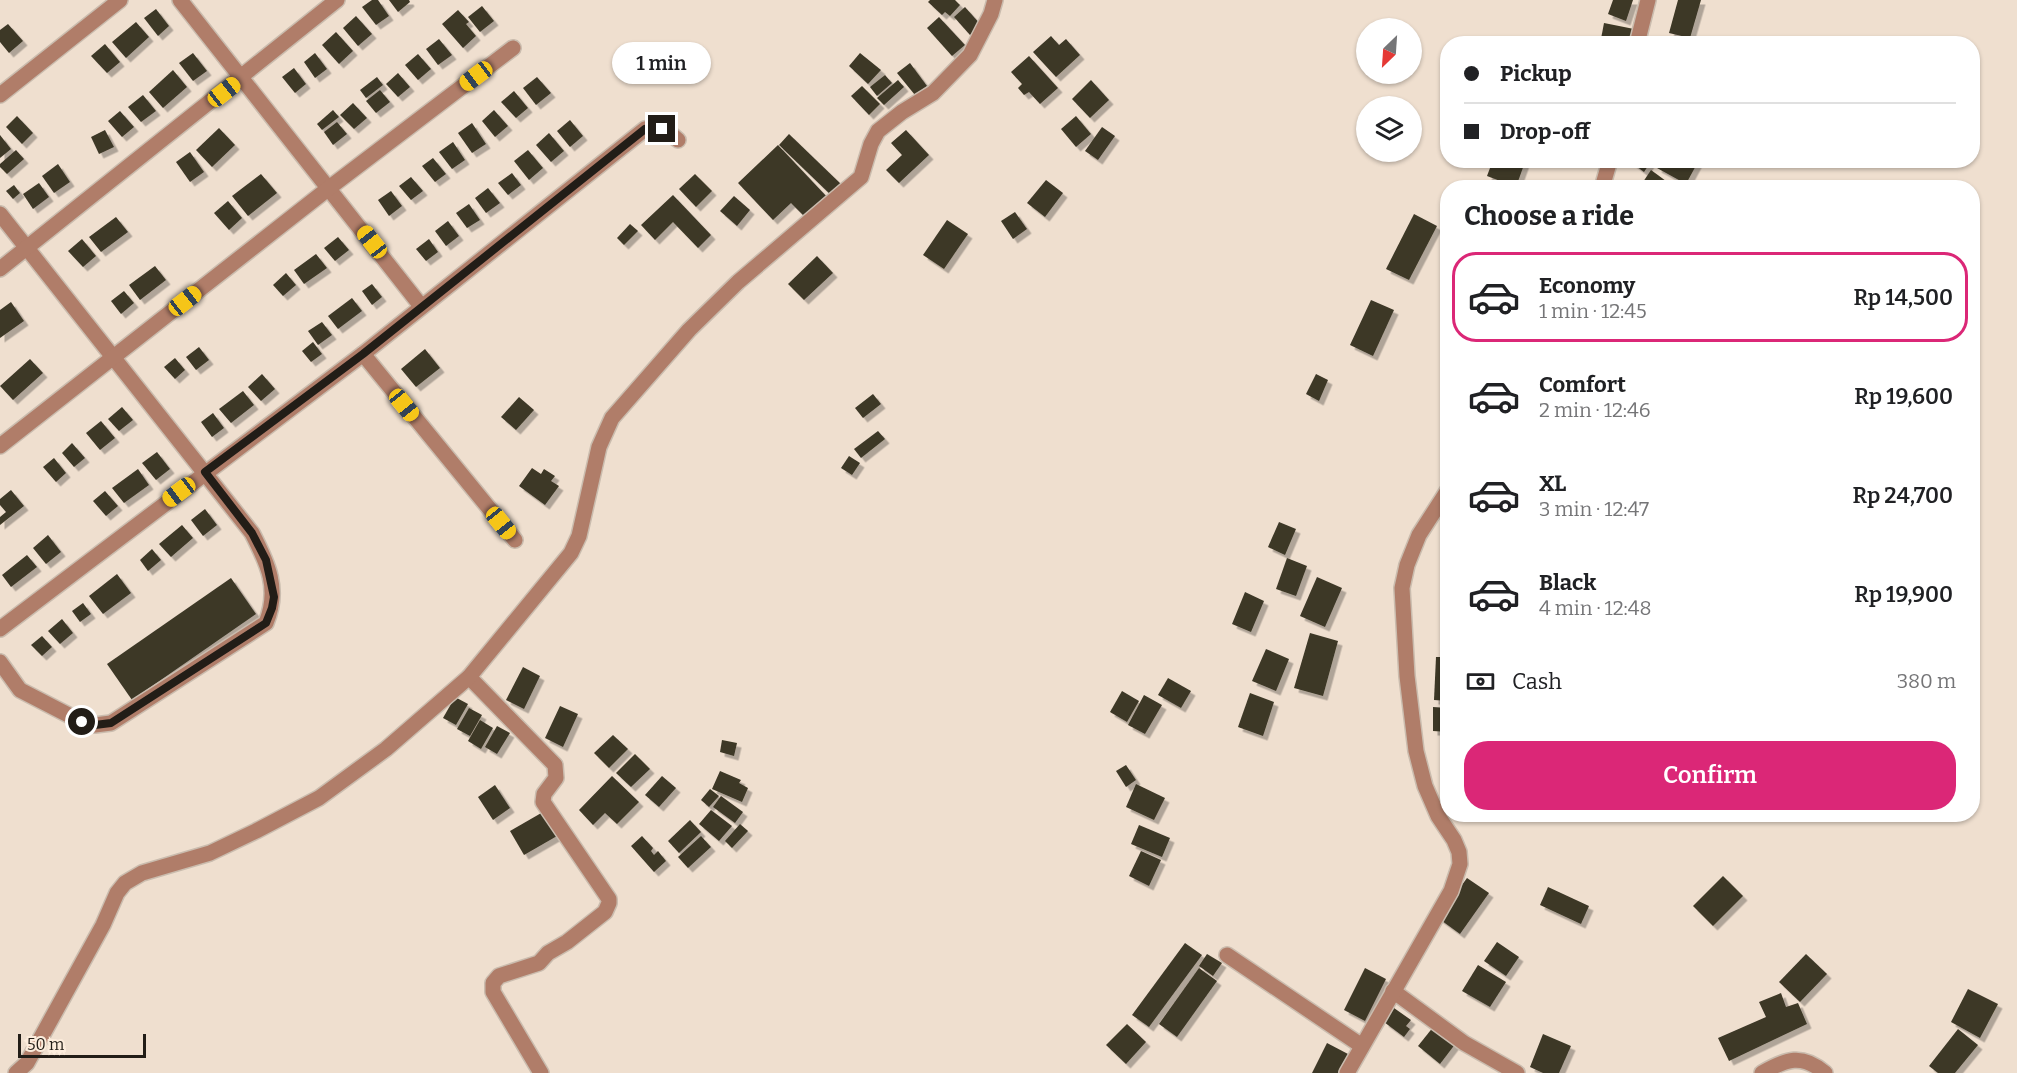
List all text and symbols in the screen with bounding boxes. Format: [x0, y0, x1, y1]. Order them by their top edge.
north arrow [1356, 18, 1422, 84]
map controls [1356, 18, 1422, 162]
callout: 1 min [612, 42, 712, 84]
text: 1 min [636, 51, 687, 75]
car [456, 58, 496, 94]
text: Pickup [1500, 60, 1572, 87]
car [204, 74, 244, 110]
button: layers [1356, 96, 1422, 162]
route end [648, 115, 675, 142]
text: Drop-off [1500, 118, 1590, 145]
text: Choose a ride [1464, 200, 1634, 232]
car [354, 222, 390, 262]
icon: car [1467, 270, 1521, 324]
text: Economy [1539, 272, 1635, 299]
car [165, 283, 205, 319]
text: Rp 14,500 [1853, 284, 1953, 311]
text: 1 min · 12:45 [1539, 299, 1647, 323]
icon: car [1467, 369, 1521, 423]
text: Comfort [1539, 371, 1626, 398]
text: Rp 19,600 [1854, 383, 1953, 410]
car [386, 385, 422, 425]
text: 2 min · 12:46 [1539, 398, 1650, 422]
icon: car [1467, 468, 1521, 522]
text: XL [1539, 470, 1566, 497]
car [159, 474, 199, 510]
text: Rp 24,700 [1852, 482, 1953, 509]
text: 3 min · 12:47 [1539, 497, 1649, 521]
car [483, 503, 519, 543]
icon: car [1467, 567, 1521, 621]
text: Black [1539, 569, 1596, 596]
text: Rp 19,900 [1854, 581, 1953, 608]
text: 4 min · 12:48 [1539, 596, 1652, 620]
icon: cash [1464, 665, 1497, 698]
text: Cash [1512, 668, 1562, 695]
text: 380 m [1897, 669, 1956, 693]
route start [68, 708, 95, 735]
button: Confirm [1464, 741, 1956, 810]
scale bar [18, 1031, 146, 1058]
text: 50 m [27, 1035, 64, 1054]

